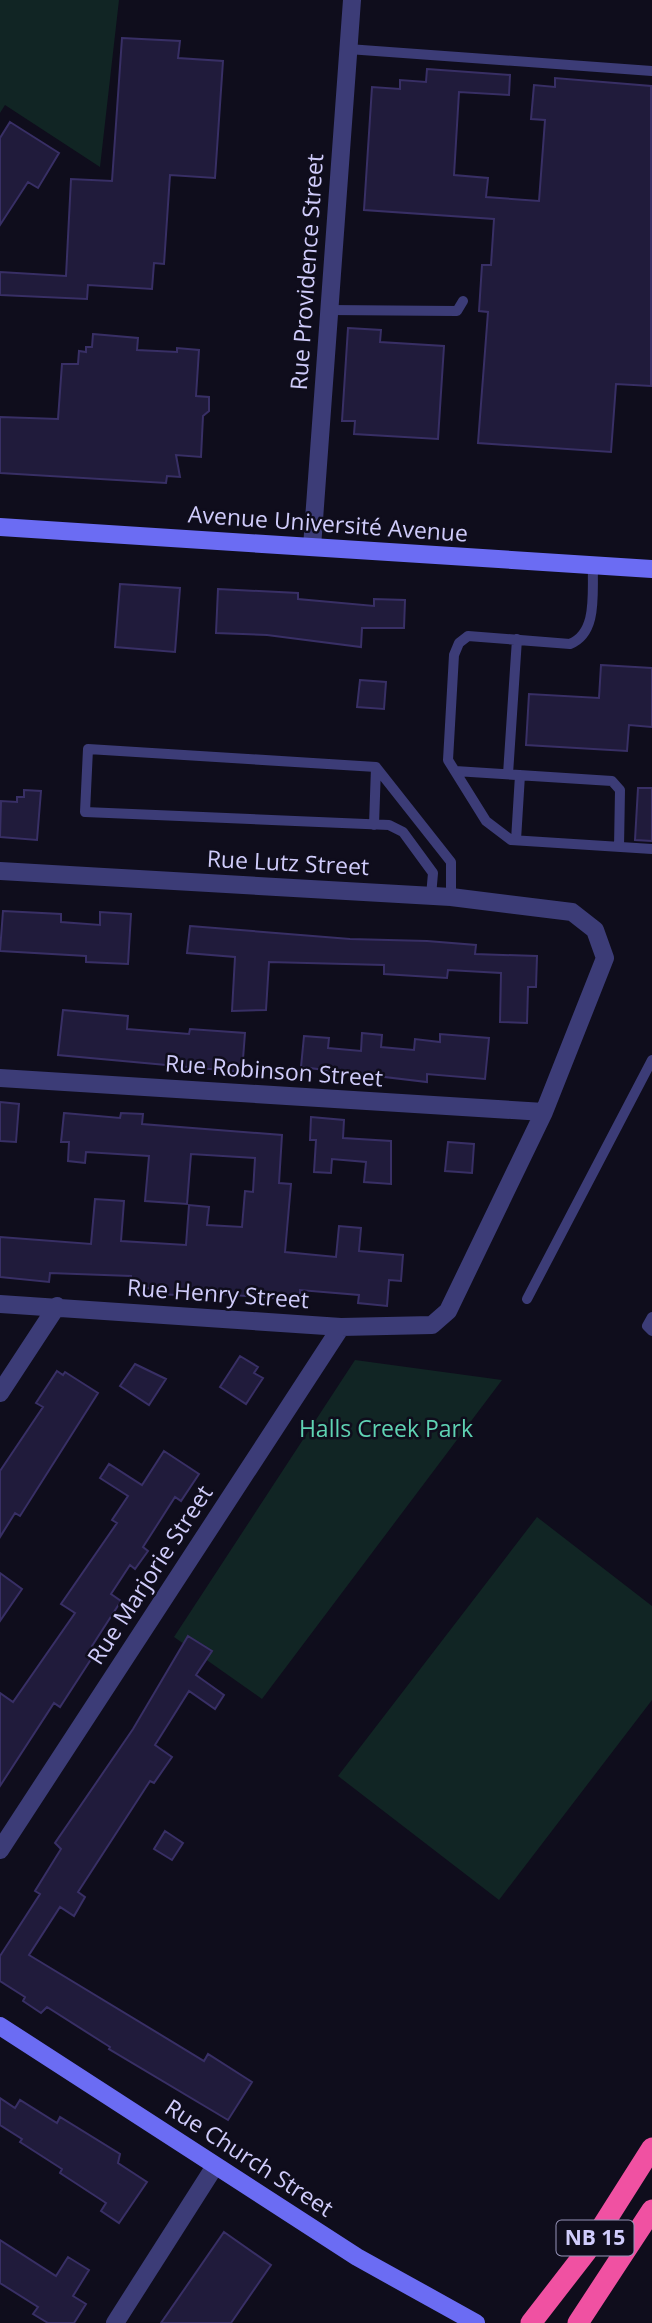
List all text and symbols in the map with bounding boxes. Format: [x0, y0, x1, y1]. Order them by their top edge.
street label: Rue Providence Street [282, 153, 330, 391]
street label: Avenue Université Avenue [187, 497, 469, 549]
street label: Rue Lutz Street [206, 842, 370, 882]
street label: Rue Robinson Street [164, 1046, 384, 1094]
street label: Rue Henry Street [126, 1271, 310, 1315]
park label: Halls Creek Park [299, 1412, 473, 1444]
street label: Rue Marjorie Street [79, 1478, 219, 1670]
street label: Rue Church Street [159, 2091, 340, 2224]
road number: NB 15 [556, 2220, 634, 2256]

